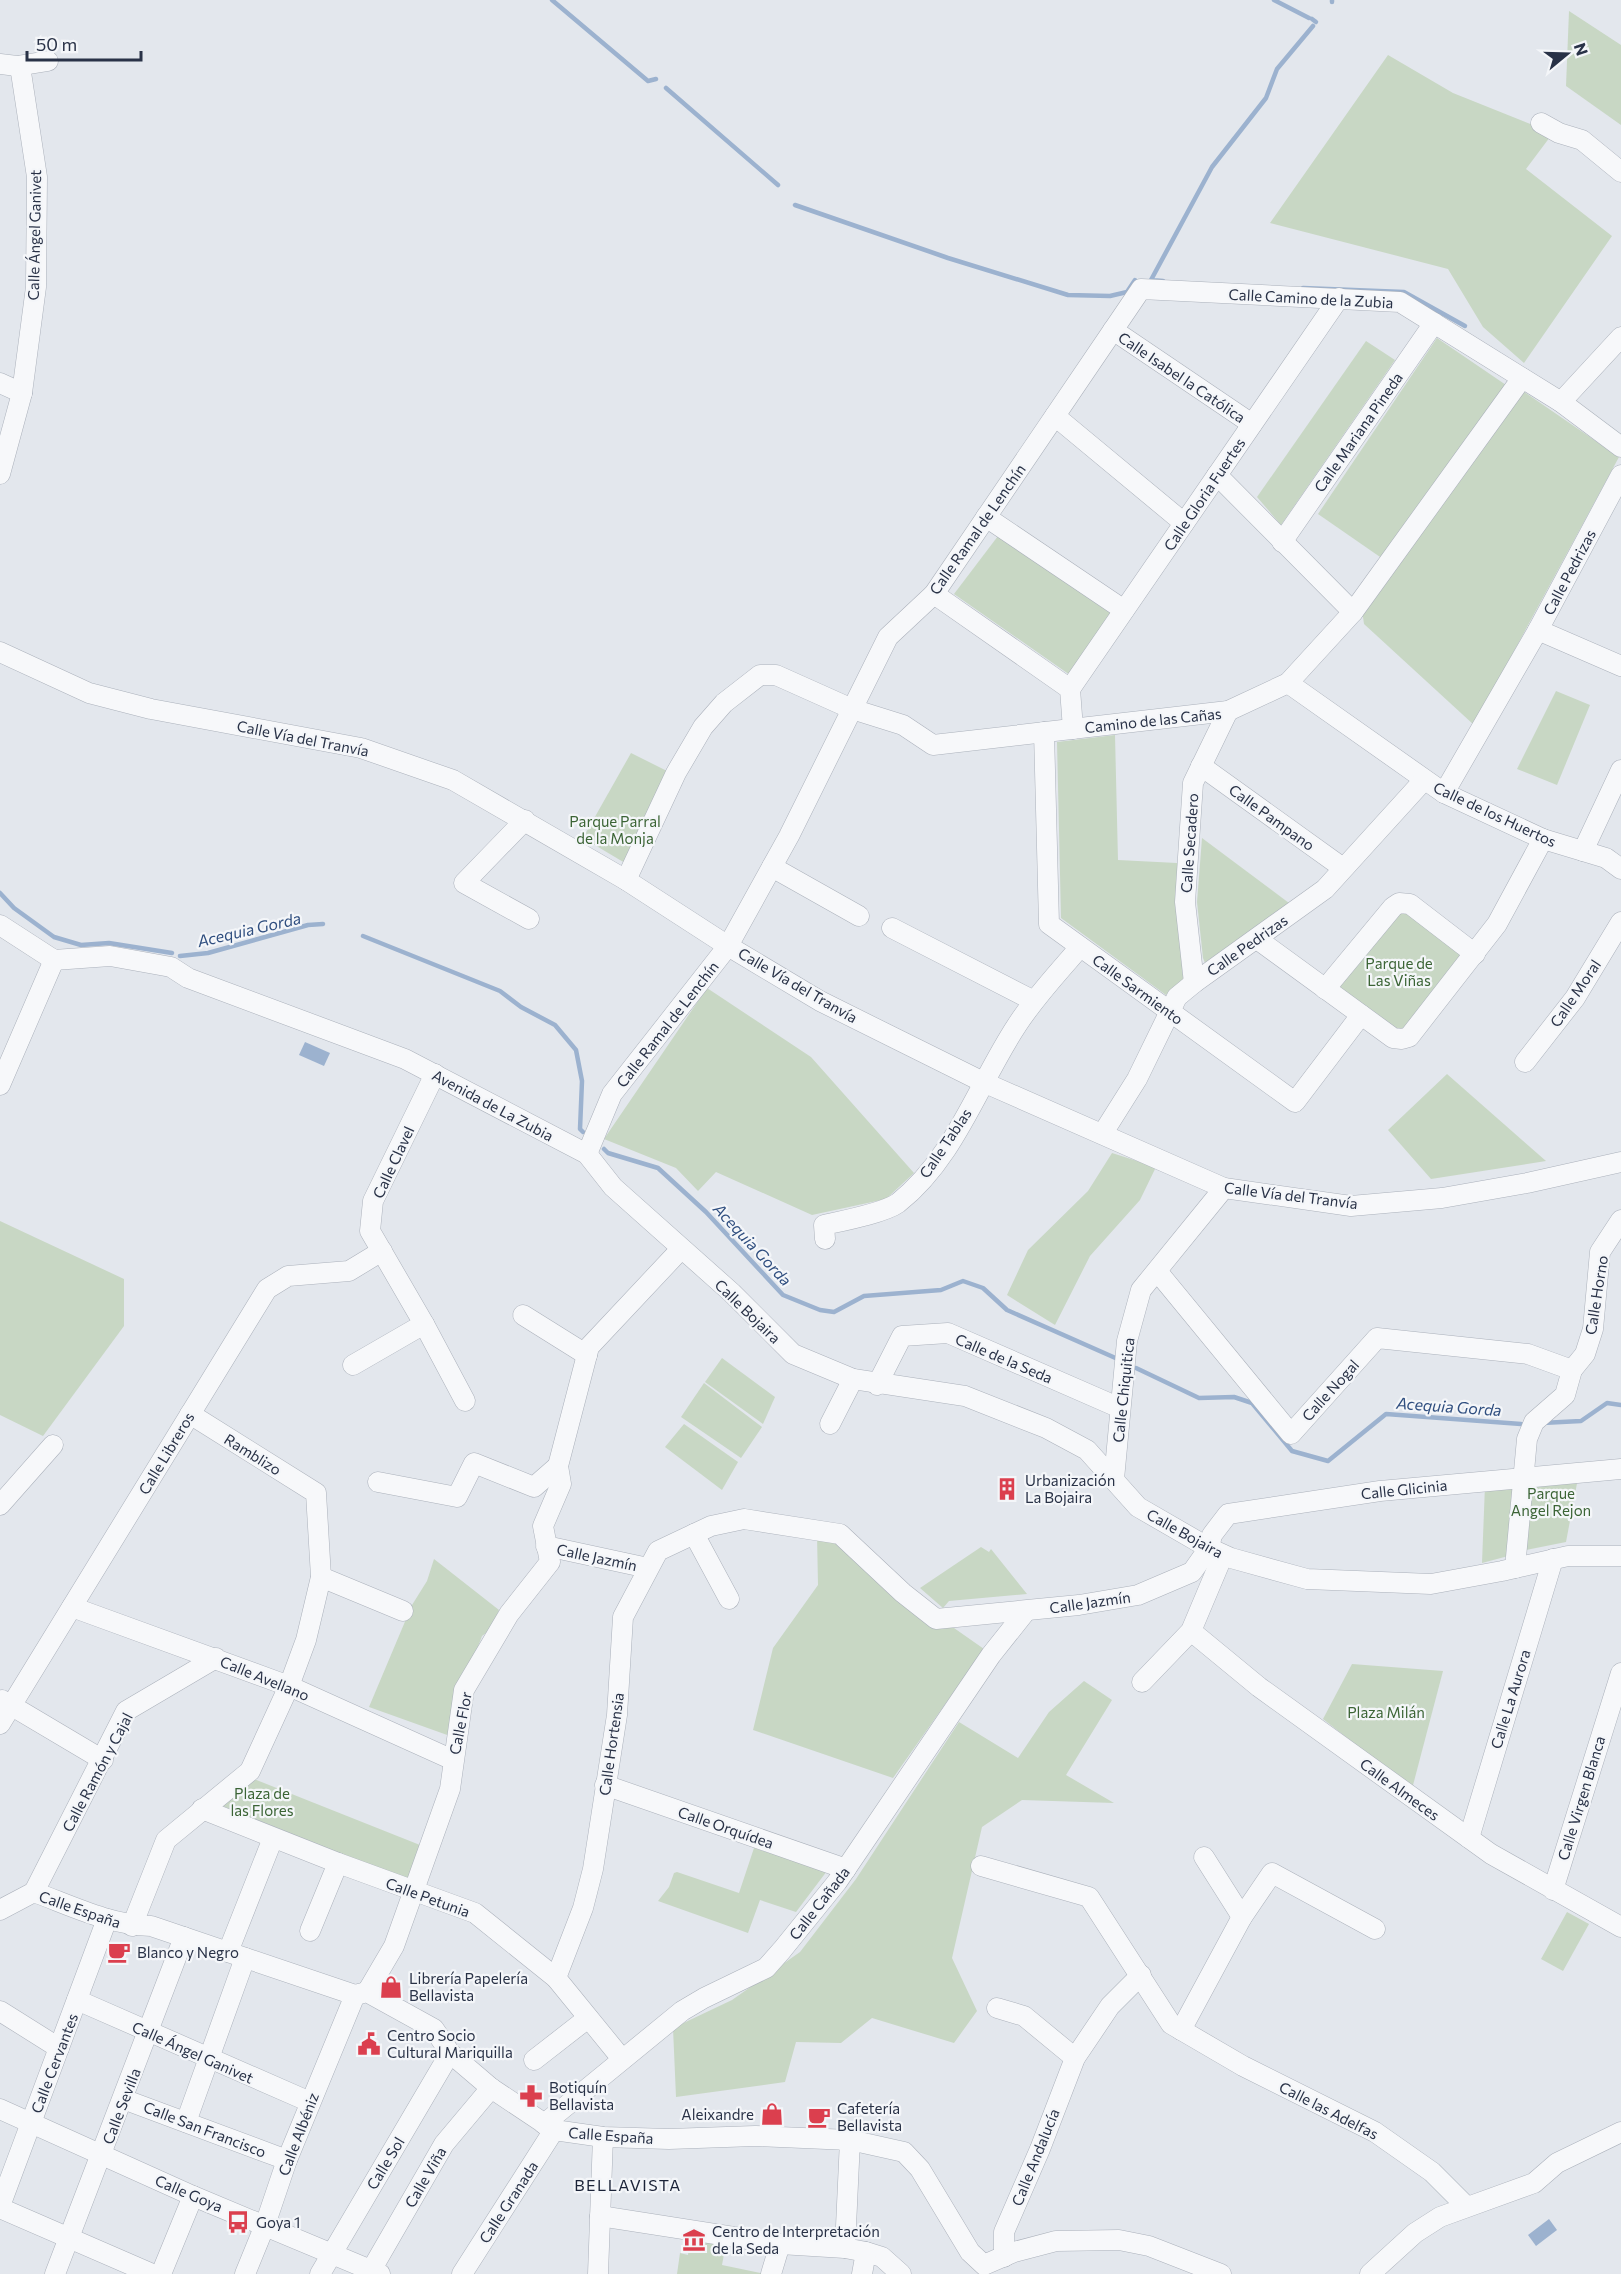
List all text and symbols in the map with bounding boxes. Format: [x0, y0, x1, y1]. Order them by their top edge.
scale bar [27, 24, 141, 62]
north arrow [1537, 24, 1597, 84]
text: 50 m [36, 33, 77, 55]
text: N [1571, 40, 1593, 58]
street label: Calle Ángel Ganivet [23, 169, 44, 301]
street label: Calle Camino de la Zubia [1228, 285, 1394, 311]
street label: Calle Isabel la Católica [1115, 328, 1249, 426]
street label: Calle Mariana Pineda [1310, 369, 1406, 495]
street label: Calle Gloria Fuertes [1160, 434, 1249, 554]
street label: Calle Ramal de Lenchín [925, 460, 1029, 598]
street label: Calle Pedrizas [1539, 526, 1599, 618]
street label: Camino de las Cañas [1084, 704, 1223, 736]
street label: Calle Vía del Tranvía [235, 716, 371, 760]
street label: Calle de los Huertos [1431, 778, 1559, 850]
street label: Calle Pampano [1226, 780, 1318, 854]
street label: Calle Secadero [1177, 793, 1201, 893]
park label: Parque Parral de la Monja [569, 812, 661, 847]
water label: Acequia Gorda [194, 908, 303, 950]
street label: Calle Pedrizas [1203, 911, 1291, 979]
street label: Calle Vía del Tranvía [735, 944, 861, 1026]
street label: Calle Sarmiento [1089, 950, 1187, 1028]
park label: Parque de Las Viñas [1365, 954, 1433, 989]
street label: Calle Moral [1546, 956, 1604, 1030]
street label: Calle Ramal de Lenchín [612, 957, 722, 1091]
street label: Avenida de La Zubia [429, 1065, 557, 1145]
street label: Calle Tablas [915, 1105, 975, 1181]
street label: Calle Clavel [368, 1123, 418, 1201]
street label: Calle Vía del Tranvía [1223, 1178, 1359, 1212]
water label: Acequia Gorda [709, 1198, 796, 1289]
street label: Calle Horno [1581, 1254, 1611, 1336]
street label: Calle Bojaira [711, 1275, 785, 1347]
street label: Calle de la Seda [953, 1329, 1055, 1387]
street label: Calle Chiquitica [1109, 1337, 1137, 1443]
street label: Calle Nogal [1298, 1356, 1362, 1424]
water label: Acequia Gorda [1395, 1393, 1502, 1419]
street label: Calle Libreros [134, 1408, 198, 1497]
street label: Ramblizo [221, 1429, 285, 1479]
place label: Urbanización La Bojaira [1025, 1471, 1115, 1506]
building icon: Urbanización La Bojaira [994, 1476, 1020, 1502]
street label: Calle Glicinia [1360, 1476, 1448, 1502]
park label: Parque Angel Rejon [1511, 1484, 1591, 1519]
street label: Calle Bojaira [1144, 1505, 1226, 1561]
street label: Calle Jazmín [555, 1540, 639, 1574]
street label: Calle Jazmín [1048, 1587, 1132, 1617]
street label: Calle La Aurora [1486, 1647, 1534, 1751]
street label: Calle Avellano [218, 1652, 312, 1704]
street label: Calle Flor [445, 1690, 475, 1756]
street label: Calle Hortensia [595, 1691, 627, 1797]
park label: Plaza Milán [1347, 1703, 1425, 1721]
street label: Calle Ramón y Cajal [58, 1709, 136, 1835]
street label: Calle Virgen Blanca [1554, 1734, 1608, 1862]
street label: Calle Almeces [1357, 1754, 1443, 1824]
park label: Plaza de las Flores [230, 1784, 294, 1819]
street label: Calle Orquídea [676, 1802, 776, 1852]
street label: Calle Cañada [785, 1863, 853, 1943]
street label: Calle Petunia [383, 1873, 473, 1921]
street label: Calle España [37, 1887, 123, 1931]
cafe icon: Blanco y Negro [106, 1939, 132, 1965]
place label: Blanco y Negro [137, 1943, 239, 1961]
place label: Librería Papelería Bellavista [409, 1969, 528, 2004]
shop icon: Librería Papelería Bellavista [378, 1974, 404, 2000]
street label: Calle Cervantes [27, 2010, 81, 2115]
street label: Calle Ángel Ganivet [130, 2016, 257, 2087]
place label: Centro Socio Cultural Mariquilla [387, 2026, 513, 2061]
public building icon: Centro Socio Cultural Mariquilla [356, 2031, 382, 2057]
street label: Calle Sevilla [98, 2065, 144, 2147]
street label: Calle las Adelfas [1276, 2077, 1382, 2143]
place label: Botiquín Bellavista [549, 2078, 614, 2113]
pharmacy icon: Botiquín Bellavista [518, 2083, 544, 2109]
street label: Calle Albéniz [274, 2090, 322, 2178]
street label: Calle San Francisco [141, 2097, 269, 2161]
place label: Cafetería Bellavista [837, 2099, 902, 2134]
shop icon: Aleixandre [759, 2101, 785, 2127]
cafe icon: Cafetería Bellavista [806, 2104, 832, 2130]
place label: Aleixandre [681, 2105, 754, 2123]
street label: Calle Andalucía [1007, 2106, 1063, 2208]
street label: Calle España [568, 2123, 654, 2147]
street label: Calle Sol [362, 2133, 408, 2193]
street label: Calle Viña [400, 2143, 450, 2211]
street label: Calle Granada [475, 2158, 541, 2246]
street label: Calle Goya [152, 2171, 226, 2215]
district label: BELLAVISTA [574, 2175, 682, 2194]
bus stop icon: Goya 1 [225, 2209, 251, 2235]
place label: Goya 1 [256, 2213, 300, 2231]
place label: Centro de Interpretación de la Seda [712, 2222, 880, 2257]
museum icon: Centro de Interpretación de la Seda [681, 2227, 707, 2253]

